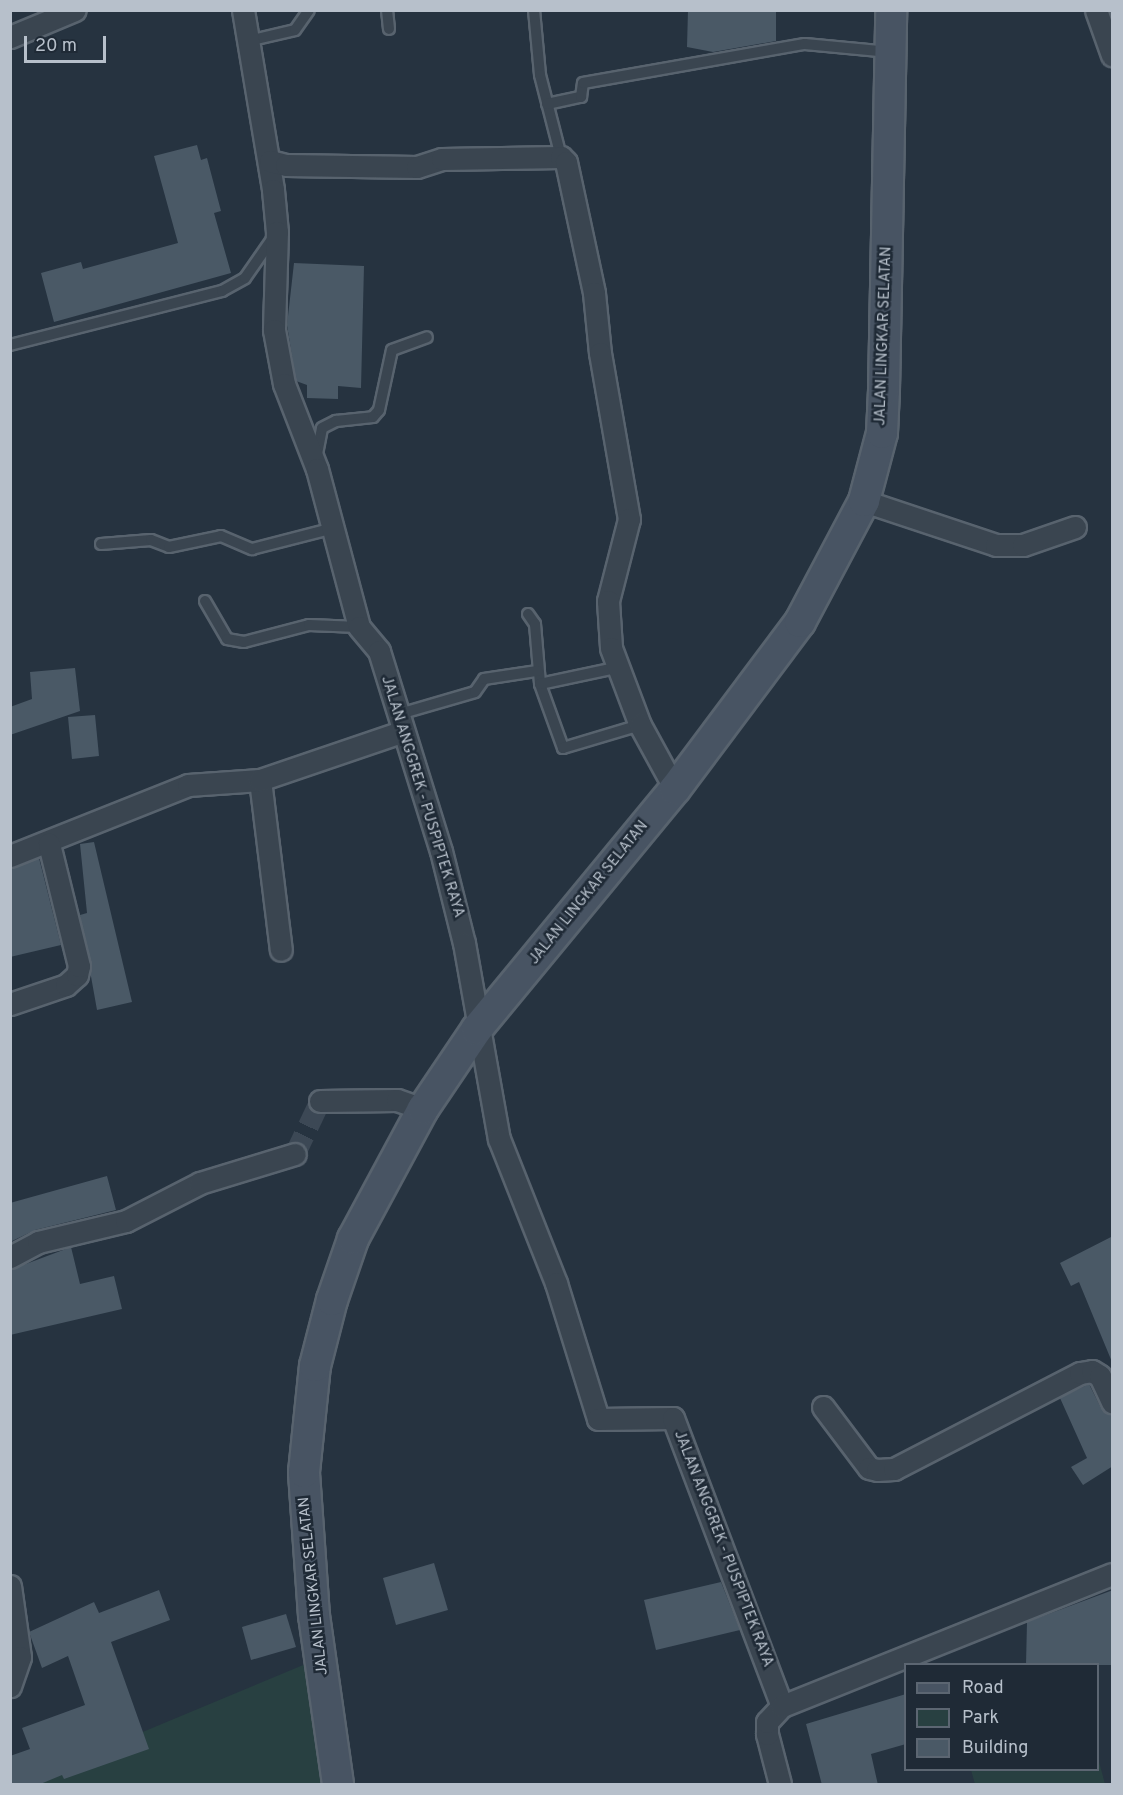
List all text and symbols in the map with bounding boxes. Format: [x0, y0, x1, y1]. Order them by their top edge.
scale bar [27, 24, 110, 62]
text: 20 m [35, 35, 77, 58]
street label: JALAN LINGKAR SELATAN [872, 246, 896, 426]
street label: JALAN ANGGREK - PUSPIPTEK RAYA [376, 674, 468, 920]
street label: JALAN LINGKAR SELATAN [526, 818, 652, 968]
street label: JALAN ANGGREK - PUSPIPTEK RAYA [669, 1428, 777, 1670]
street label: JALAN LINGKAR SELATAN [296, 1496, 332, 1676]
legend [904, 1663, 1099, 1771]
text: Road [962, 1677, 1004, 1700]
text: Park [962, 1707, 999, 1730]
text: Building [962, 1737, 1028, 1760]

